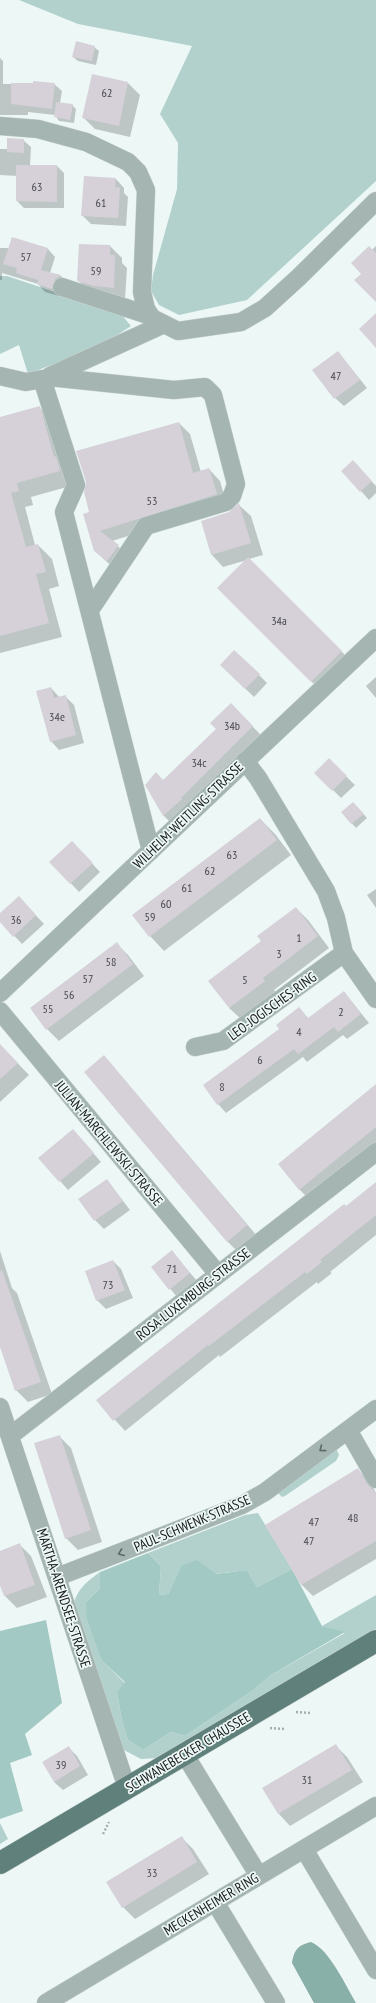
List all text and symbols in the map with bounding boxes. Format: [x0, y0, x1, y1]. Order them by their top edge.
house number: 62 [102, 85, 112, 100]
house number: 63 [32, 179, 42, 194]
house number: 61 [96, 195, 106, 210]
house number: 57 [21, 249, 31, 264]
house number: 59 [91, 263, 101, 278]
house number: 47 [331, 368, 341, 383]
house number: 53 [147, 493, 157, 508]
house number: 34a [271, 613, 287, 628]
house number: 34e [49, 709, 65, 724]
house number: 34b [224, 718, 240, 733]
house number: 34c [191, 755, 207, 770]
street label: WILHELM-WEITLING-STRASSE [129, 758, 247, 872]
house number: 63 [227, 847, 237, 862]
house number: 62 [205, 863, 215, 878]
house number: 61 [182, 880, 192, 895]
house number: 60 [161, 896, 171, 911]
house number: 59 [145, 909, 155, 924]
house number: 36 [11, 912, 21, 927]
house number: 1 [296, 930, 302, 945]
house number: 3 [276, 946, 282, 961]
house number: 58 [106, 954, 116, 969]
street label: LEO-JOGISCHES-RING [224, 968, 320, 1044]
house number: 57 [83, 971, 93, 986]
house number: 5 [242, 972, 248, 987]
house number: 56 [64, 987, 74, 1002]
house number: 55 [43, 1001, 53, 1016]
house number: 2 [338, 1004, 344, 1019]
house number: 4 [296, 1024, 302, 1039]
house number: 6 [257, 1052, 263, 1067]
street label: JULIAN-MARCHLEWSKI-STRASSE [51, 1076, 167, 1209]
house number: 8 [219, 1079, 225, 1094]
street label: ROSA-LUXEMBURG-STRASSE [132, 1244, 254, 1344]
house number: 71 [167, 1261, 177, 1276]
house number: 73 [103, 1277, 113, 1292]
one-way arrow [320, 1444, 327, 1451]
street label: PAUL-SCHWENK-STRASSE [131, 1490, 253, 1556]
house number: 48 [348, 1510, 358, 1525]
house number: 47 [309, 1514, 319, 1529]
street label: MARTHA-ARENDSEE-STRASSE [33, 1526, 95, 1670]
house number: 47 [304, 1533, 314, 1548]
one-way arrow [118, 1548, 125, 1556]
street label: SCHWANEBECKER CHAUSSEE [122, 1708, 254, 1796]
house number: 39 [56, 1757, 66, 1772]
house number: 31 [302, 1772, 312, 1787]
house number: 33 [147, 1865, 157, 1880]
street label: MECKENHEIMER RING [160, 1869, 262, 1939]

